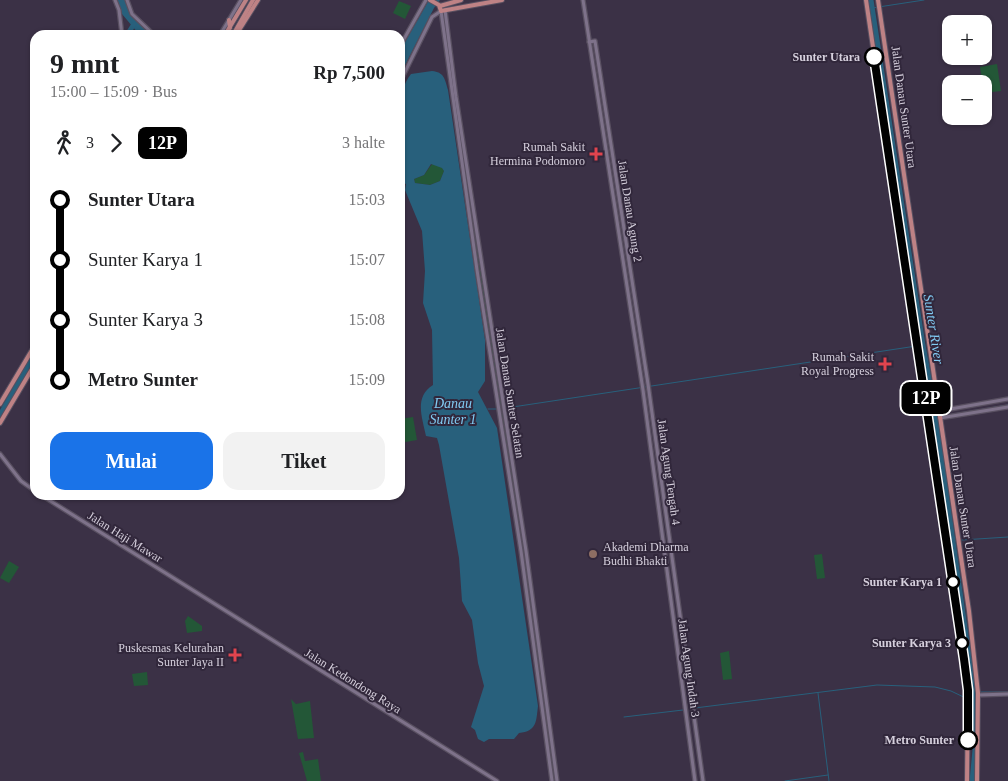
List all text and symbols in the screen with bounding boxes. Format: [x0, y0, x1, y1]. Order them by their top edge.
map controls [942, 15, 992, 125]
button: + [942, 15, 992, 65]
street label: Jalan Danau Sunter Utara [889, 45, 920, 170]
marker: Sunter Utara [864, 47, 884, 67]
text: 9 mnt [50, 48, 119, 79]
place label: Sunter Utara [793, 50, 860, 64]
text: Rp 7,500 [313, 62, 385, 83]
button: − [942, 75, 992, 125]
text: 15:00 – 15:09 · Bus [50, 83, 177, 100]
icon: walk [50, 129, 78, 157]
icon: forward [102, 129, 130, 157]
text: 12P [148, 133, 177, 153]
text: 3 [86, 134, 94, 151]
text: 3 halte [342, 134, 385, 151]
place label: Rumah Sakit Hermina Podomoro [490, 140, 586, 168]
marker: Rumah Sakit Hermina Podomoro [589, 147, 603, 161]
street label: Jalan Danau Agung 2 [615, 159, 645, 263]
text: Sunter Utara [88, 189, 195, 210]
text: 15:03 [349, 191, 385, 208]
text: Sunter Karya 1 [88, 249, 203, 270]
text: 15:07 [349, 251, 385, 268]
water label: Sunter River [921, 293, 947, 366]
text: Sunter Karya 3 [88, 309, 203, 330]
text: 15:08 [349, 311, 385, 328]
street label: Jalan Danau Sunter Selatan [493, 327, 527, 459]
place label: Rumah Sakit Royal Progress [801, 350, 875, 378]
marker: Rumah Sakit Royal Progress [878, 357, 892, 371]
text: Metro Sunter [88, 369, 198, 390]
text: 15:09 [349, 371, 385, 388]
line badge: 12P [897, 382, 955, 414]
text: 12P [912, 388, 941, 408]
water label: Danau Sunter 1 [429, 396, 477, 427]
street label: Jalan Agung Tengah 4 [655, 418, 683, 526]
button: Mulai [50, 432, 213, 490]
button: Tiket [223, 432, 385, 490]
street label: Jalan Danau Sunter Utara [946, 445, 980, 569]
street label: Jalan Haji Mawar [85, 508, 165, 566]
place label: Akademi Dharma Budhi Bhakti [603, 540, 689, 568]
marker: Akademi Dharma Budhi Bhakti [587, 548, 599, 560]
place label: Sunter Karya 1 [863, 575, 942, 589]
marker: Sunter Karya 1 [946, 575, 960, 589]
street label: Jalan Agung Indah 3 [675, 618, 703, 718]
place label: Sunter Karya 3 [872, 636, 951, 650]
marker: Sunter Karya 3 [955, 636, 969, 650]
place label: Puskesmas Kelurahan Sunter Jaya II [118, 641, 224, 669]
street label: Jalan Kedondong Raya [302, 646, 404, 717]
marker: Puskesmas Kelurahan Sunter Jaya II [228, 648, 242, 662]
marker: Metro Sunter [958, 730, 978, 750]
place label: Metro Sunter [885, 733, 955, 747]

